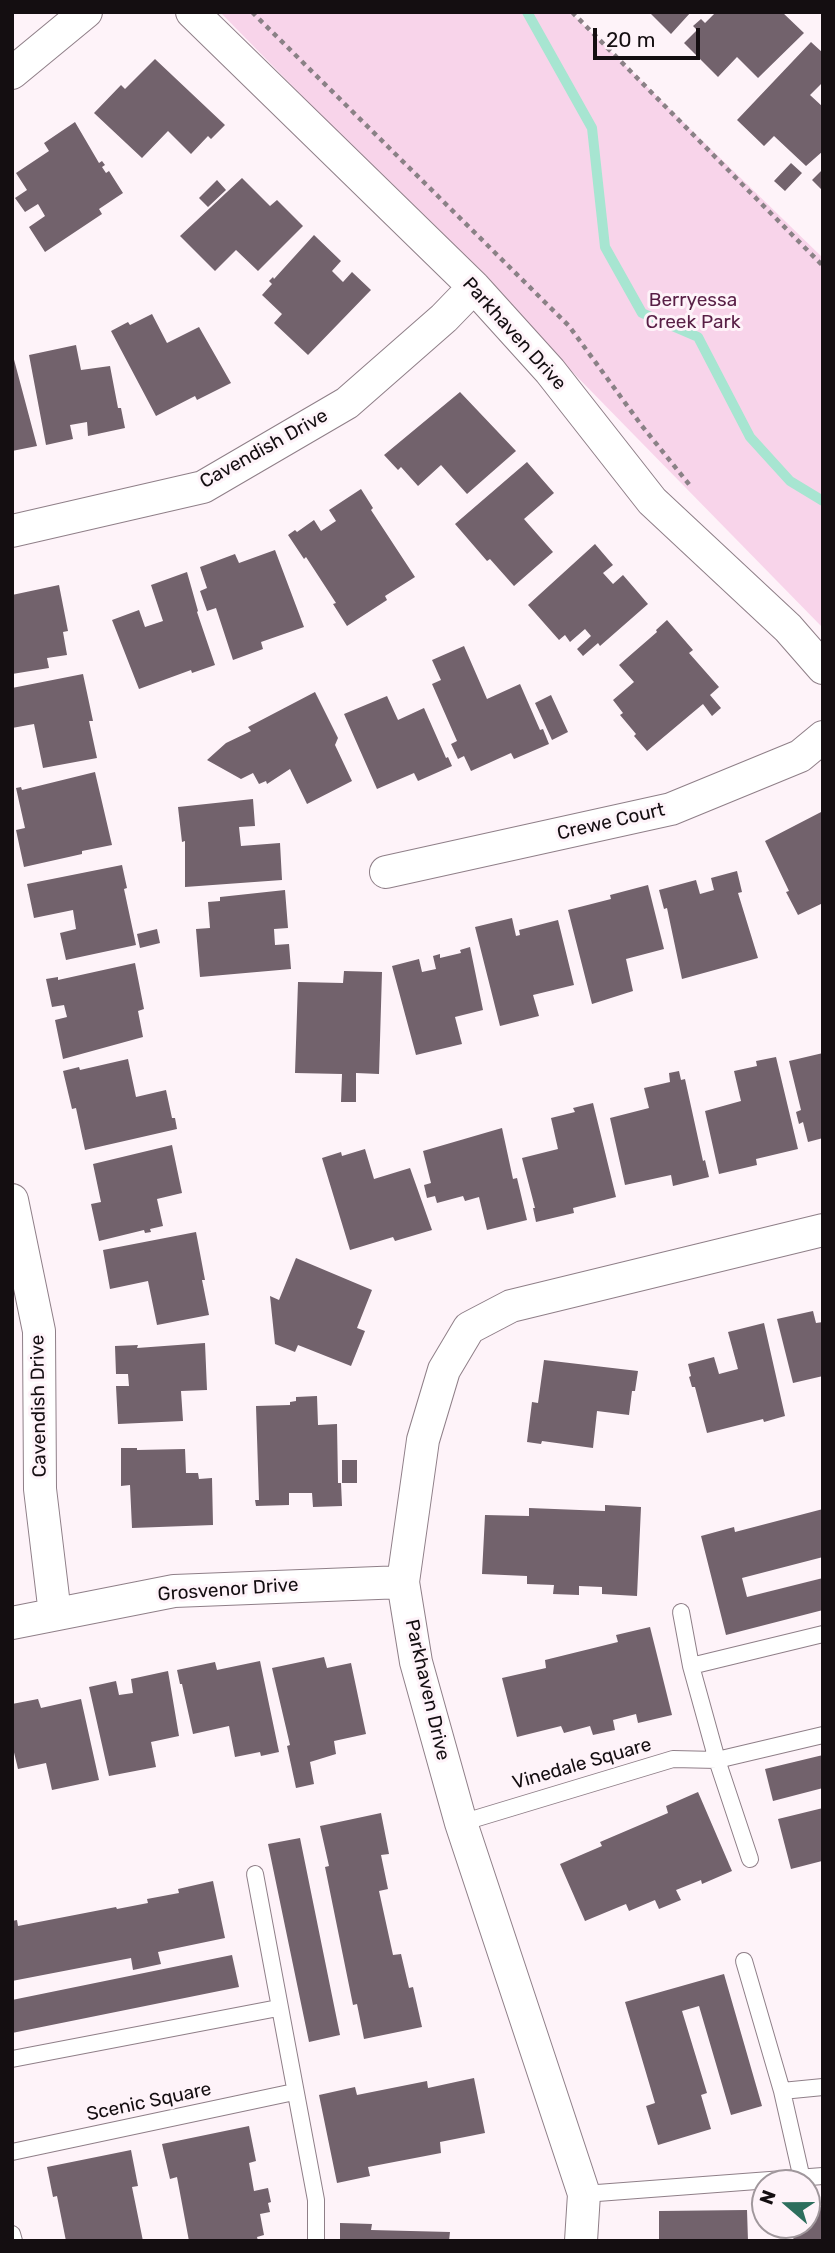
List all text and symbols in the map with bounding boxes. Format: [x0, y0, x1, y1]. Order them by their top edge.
scale bar [597, 14, 704, 58]
text: 20 m [606, 27, 655, 52]
street label: Parkhaven Drive [457, 273, 571, 395]
park label: Berryessa Creek Park [646, 290, 740, 334]
street label: Cavendish Drive [196, 404, 332, 494]
street label: Crewe Court [555, 799, 667, 845]
street label: Cavendish Drive [26, 1334, 52, 1478]
street label: Grosvenor Drive [157, 1574, 299, 1606]
street label: Parkhaven Drive [400, 1617, 454, 1763]
street label: Vinedale Square [510, 1733, 654, 1795]
street label: Scenic Square [85, 2078, 213, 2126]
north arrow [751, 2169, 821, 2239]
text: N [755, 2187, 781, 2208]

